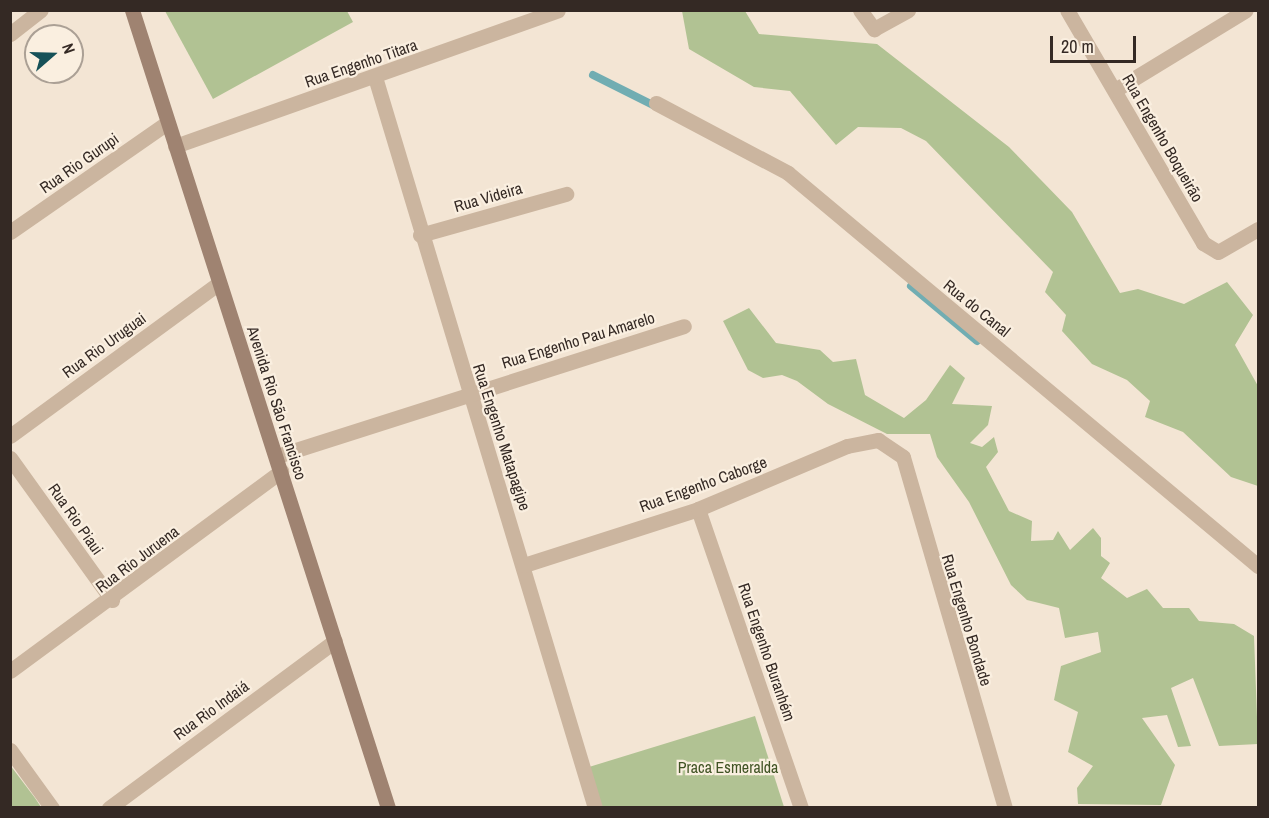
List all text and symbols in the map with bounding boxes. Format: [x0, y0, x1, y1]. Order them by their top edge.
north arrow [24, 24, 84, 84]
scale bar [1053, 24, 1138, 62]
text: 20 m [1061, 34, 1094, 59]
street label: Rua Engenho Titara [302, 35, 420, 91]
text: N [57, 40, 81, 57]
street label: Rua Engenho Boqueirão [1119, 71, 1207, 205]
street label: Rua Rio Gurupi [36, 129, 122, 197]
street label: Rua Videira [452, 178, 524, 216]
street label: Rua do Canal [940, 275, 1014, 341]
street label: Rua Engenho Pau Amarelo [499, 307, 657, 373]
street label: Rua Rio Uruguai [59, 308, 149, 382]
street label: Avenida Rio São Francisco [243, 324, 311, 482]
street label: Rua Engenho Matapagipe [469, 361, 535, 513]
street label: Rua Engenho Caborge [637, 452, 769, 516]
street label: Rua Rio Piaui [45, 480, 107, 558]
street label: Rua Rio Juruena [92, 521, 182, 597]
street label: Rua Engenho Bondade [938, 552, 996, 688]
street label: Rua Engenho Buranhém [734, 581, 800, 723]
street label: Rua Rio Indaiá [170, 676, 252, 744]
park label: Praca Esmeralda [678, 757, 778, 777]

